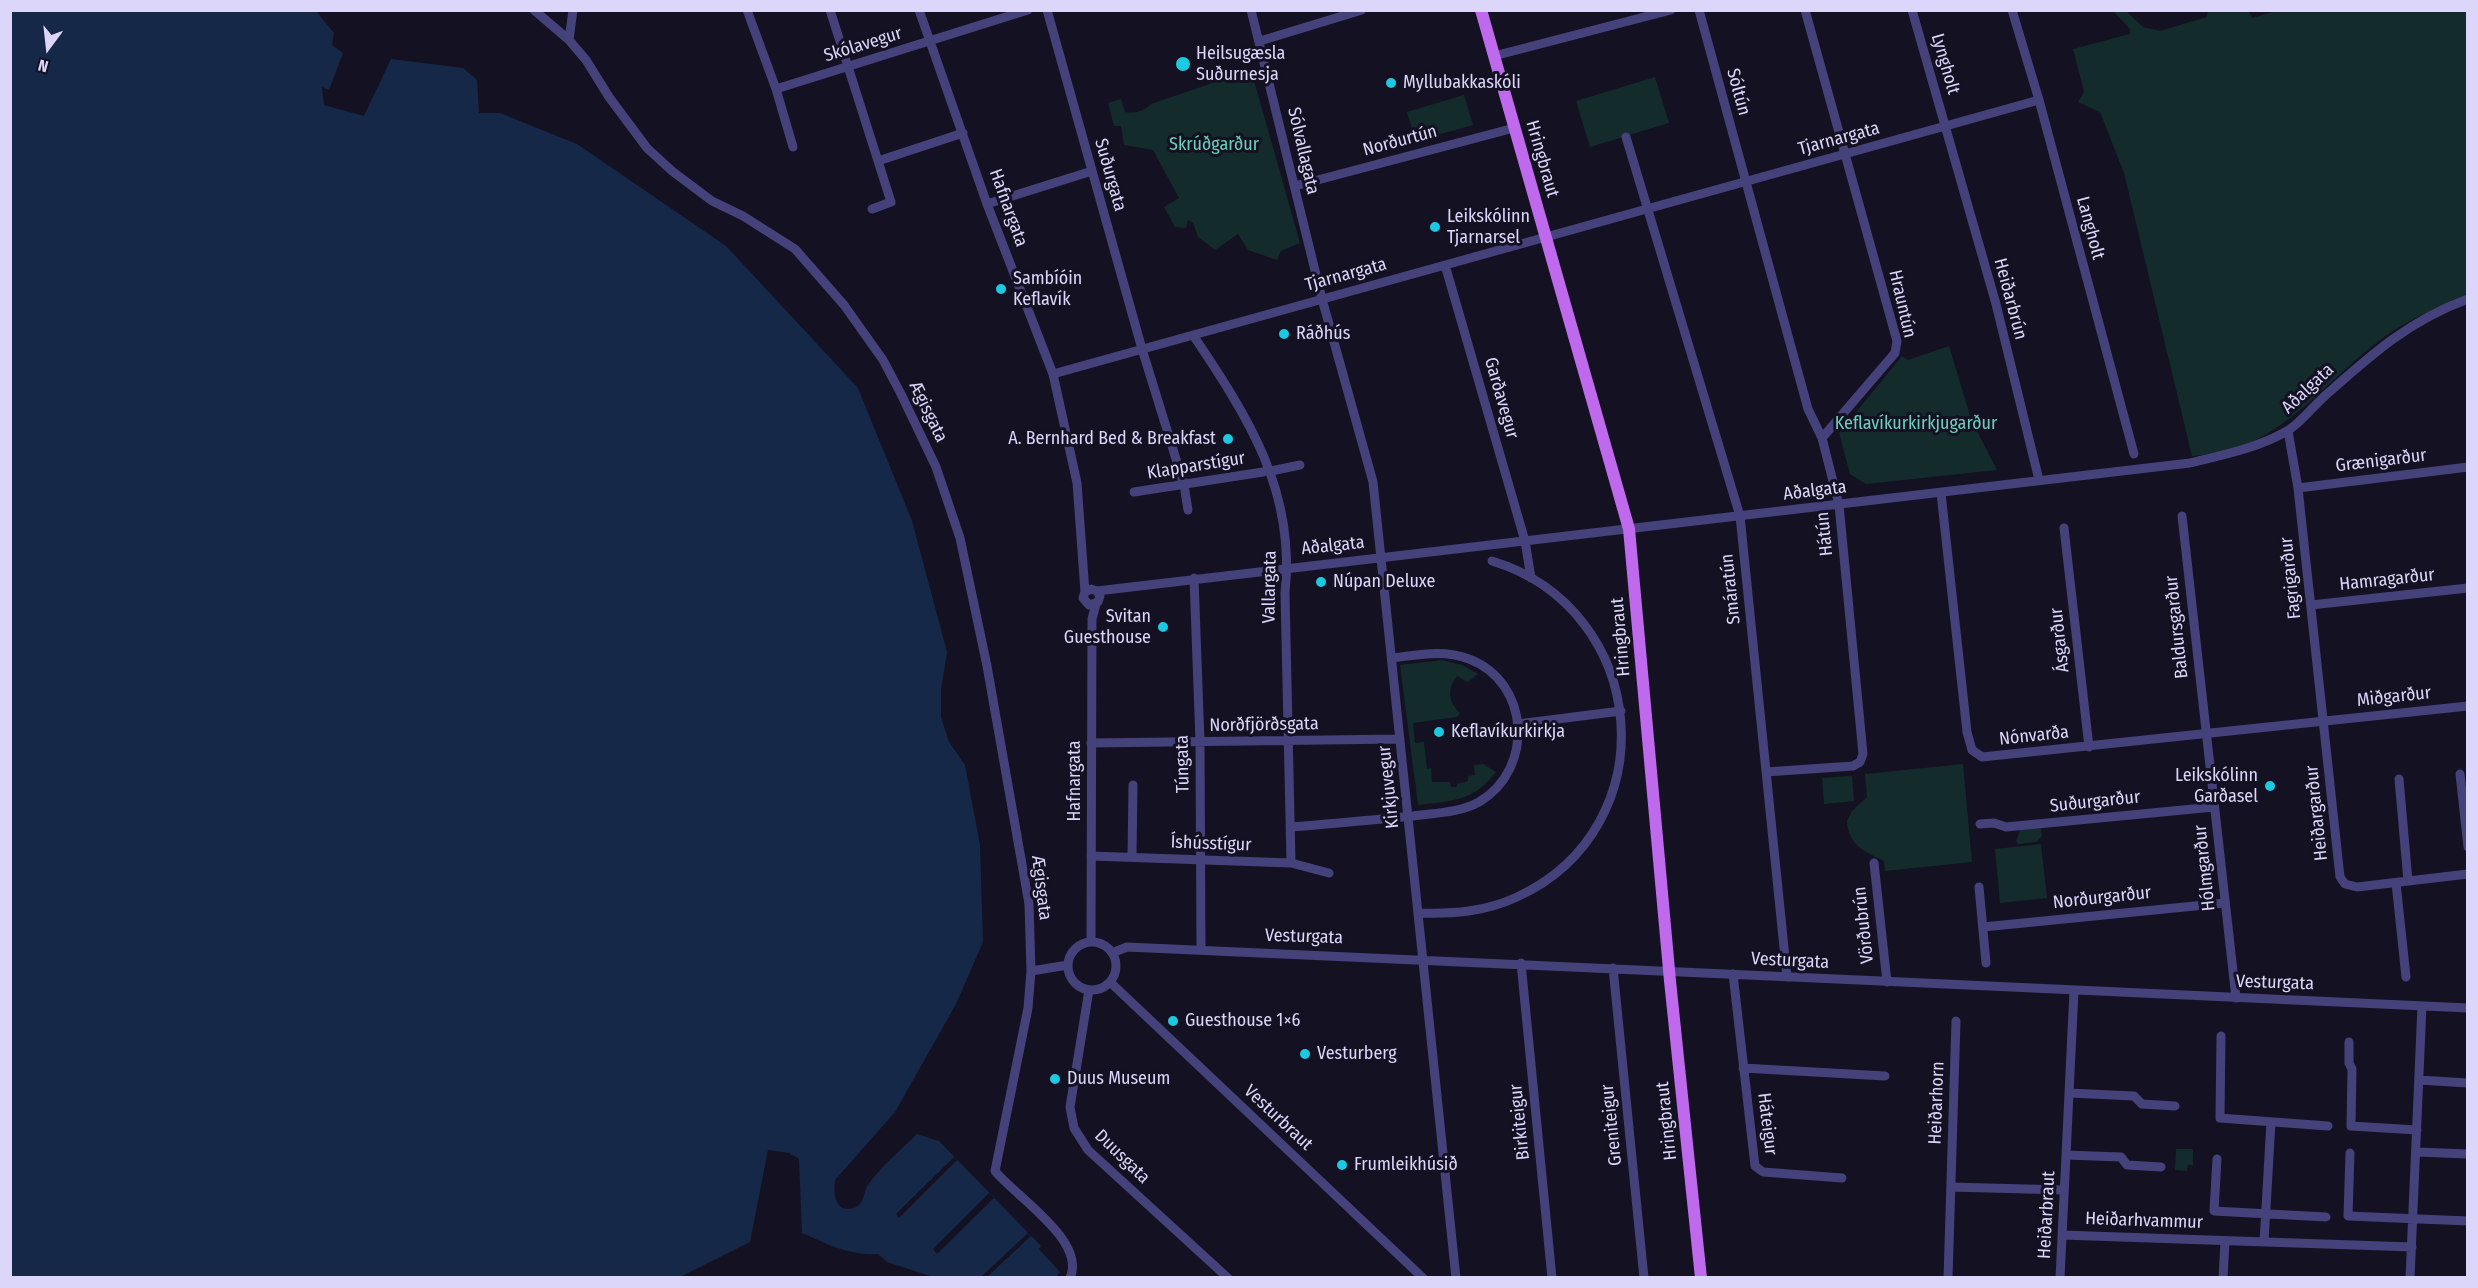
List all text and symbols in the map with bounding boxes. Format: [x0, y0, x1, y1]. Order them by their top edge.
north arrow [18, 18, 78, 78]
street label: Skólavegur [821, 23, 905, 67]
street label: Lyngholt [1926, 31, 1964, 97]
place label: Heilsugæsla Suðurnesja [1196, 43, 1285, 86]
text: N [36, 55, 50, 76]
marker: Heilsugæsla Suðurnesja [1174, 55, 1192, 73]
street label: Sóltún [1721, 66, 1755, 118]
place label: Myllubakkaskóli [1403, 72, 1521, 94]
marker: Myllubakkaskóli [1384, 76, 1398, 90]
street label: Sólvallagata [1282, 105, 1324, 197]
street label: Hringbraut [1521, 118, 1563, 200]
street label: Tjarnargata [1796, 118, 1882, 160]
street label: Norðurtún [1361, 121, 1439, 161]
park label: Skrúðgarður [1169, 134, 1259, 156]
street label: Suðurgata [1089, 136, 1131, 214]
street label: Hafnargata [984, 166, 1032, 250]
street label: Langholt [2071, 194, 2109, 262]
place label: Leikskólinn Tjarnarsel [1447, 206, 1530, 248]
marker: Leikskólinn Tjarnarsel [1428, 220, 1442, 234]
street label: Tjarnargata [1303, 254, 1389, 296]
street label: Heiðarbrún [1989, 256, 2031, 342]
place label: Sambíóin Keflavík [1013, 268, 1082, 310]
street label: Hrauntún [1884, 268, 1920, 340]
marker: Sambíóin Keflavík [994, 282, 1008, 296]
place label: Ráðhús [1296, 323, 1350, 345]
marker: Ráðhús [1277, 327, 1291, 341]
street label: Garðavegur [1479, 355, 1523, 441]
street label: Aðalgata [2277, 359, 2339, 419]
street label: Ægisgata [904, 378, 952, 446]
park label: Keflavíkurkirkjugarður [1835, 413, 1997, 435]
place label: A. Bernhard Bed & Breakfast [1008, 428, 1216, 450]
marker: A. Bernhard Bed & Breakfast [1221, 432, 1235, 446]
street label: Grænigarður [2334, 445, 2428, 477]
street label: Klapparstígur [1145, 448, 1247, 484]
street label: Aðalgata [1782, 476, 1848, 506]
street label: Hátún [1812, 511, 1838, 557]
street label: Aðalgata [1300, 532, 1366, 560]
street label: Fagrigarður [2276, 536, 2306, 620]
street label: Vallargata [1259, 550, 1281, 624]
street label: Smáratún [1717, 553, 1745, 625]
street label: Hamragarður [2338, 564, 2436, 596]
place label: Núpan Deluxe [1333, 571, 1435, 593]
street label: Baldursgarður [2161, 574, 2193, 680]
marker: Núpan Deluxe [1314, 575, 1328, 589]
street label: Hringbraut [1607, 597, 1635, 677]
place label: Svitan Guesthouse [1064, 606, 1151, 648]
street label: Ásgarður [2046, 607, 2074, 673]
marker: Svitan Guesthouse [1156, 620, 1170, 634]
street label: Miðgarður [2356, 682, 2432, 712]
street label: Norðfjörðsgata [1209, 713, 1319, 737]
place label: Keflavíkurkirkja [1451, 721, 1565, 743]
street label: Nónvarða [1998, 722, 2070, 750]
marker: Keflavíkurkirkja [1432, 725, 1446, 739]
street label: Túngata [1172, 735, 1194, 793]
street label: Hafnargata [1064, 740, 1086, 822]
street label: Kirkjuvegur [1374, 744, 1404, 830]
street label: Heiðargarður [2301, 764, 2333, 862]
place label: Leikskólinn Garðasel [2175, 765, 2258, 808]
marker: Leikskólinn Garðasel [2263, 779, 2277, 793]
street label: Suðurgarður [2049, 787, 2141, 817]
street label: Hólmgarður [2190, 824, 2220, 912]
street label: Íshússtígur [1170, 832, 1252, 856]
street label: Ægisgata [1026, 854, 1056, 922]
street label: Norðurgarður [2052, 882, 2152, 914]
street label: Vörðubrún [1849, 885, 1879, 965]
street label: Vesturgata [1265, 925, 1343, 949]
street label: Vesturgata [1750, 948, 1830, 974]
street label: Vesturgata [2236, 971, 2314, 995]
place label: Guesthouse 1×6 [1185, 1010, 1300, 1032]
marker: Guesthouse 1×6 [1166, 1014, 1180, 1028]
place label: Vesturberg [1317, 1043, 1397, 1065]
marker: Vesturberg [1298, 1047, 1312, 1061]
street label: Heiðarhorn [1925, 1061, 1949, 1145]
place label: Duus Museum [1067, 1068, 1170, 1090]
marker: Duus Museum [1048, 1072, 1062, 1086]
street label: Vesturbraut [1239, 1081, 1317, 1155]
street label: Hringbraut [1652, 1081, 1682, 1161]
street label: Birkiteigur [1505, 1083, 1535, 1161]
street label: Greniteigur [1597, 1083, 1627, 1167]
street label: Háteigur [1752, 1092, 1782, 1156]
street label: Duusgata [1090, 1125, 1154, 1189]
place label: Frumleikhúsið [1354, 1154, 1458, 1176]
marker: Frumleikhúsið [1335, 1158, 1349, 1172]
street label: Heiðarbraut [2034, 1171, 2060, 1259]
street label: Heiðarhvammur [2085, 1208, 2203, 1234]

